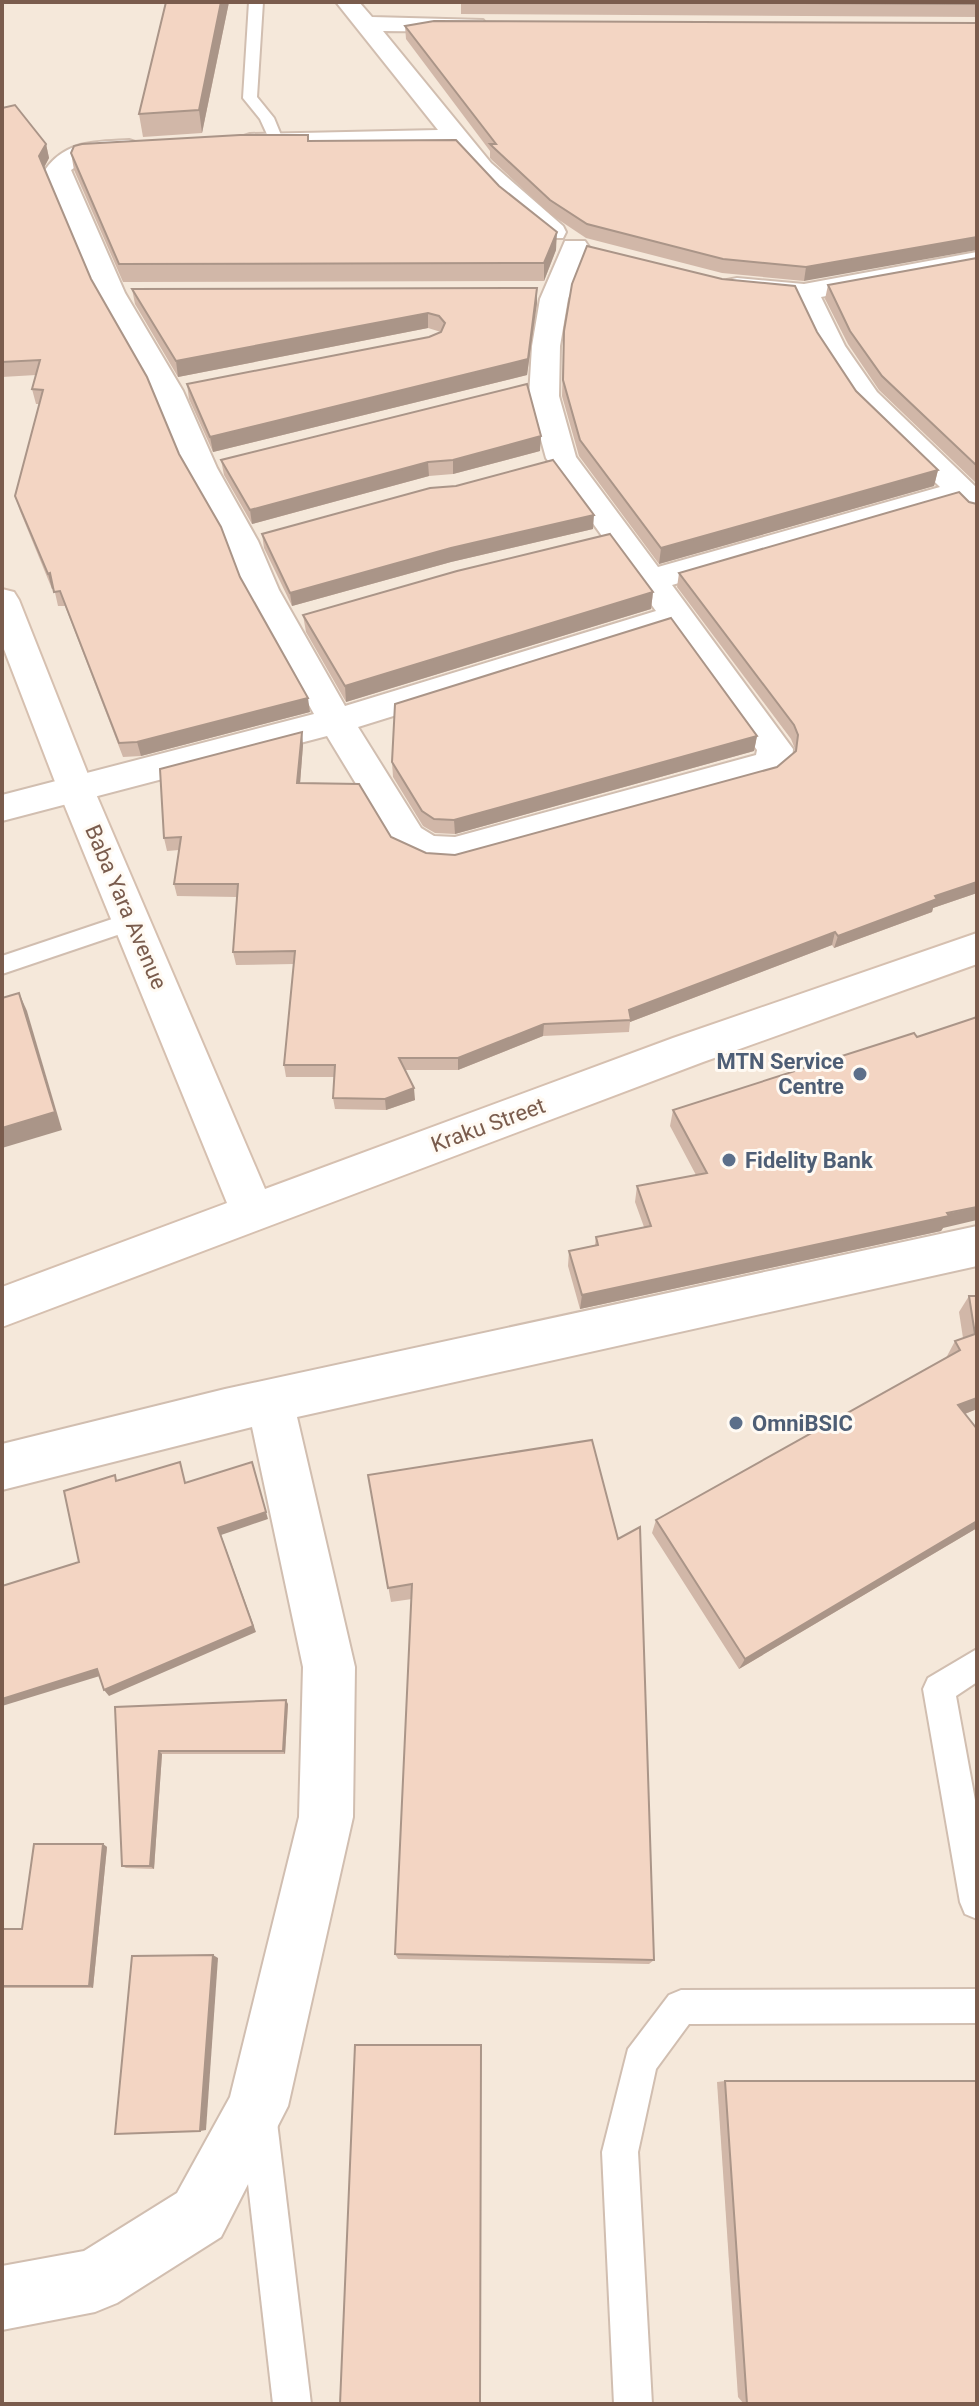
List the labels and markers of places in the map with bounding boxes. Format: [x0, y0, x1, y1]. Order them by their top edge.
place label: MTN Service Centre [716, 1049, 844, 1099]
marker: MTN Service Centre [851, 1065, 869, 1083]
place label: Fidelity Bank [745, 1148, 873, 1173]
marker: Fidelity Bank [720, 1151, 738, 1169]
place label: OmniBSIC [752, 1411, 853, 1436]
marker: OmniBSIC [727, 1414, 745, 1432]

